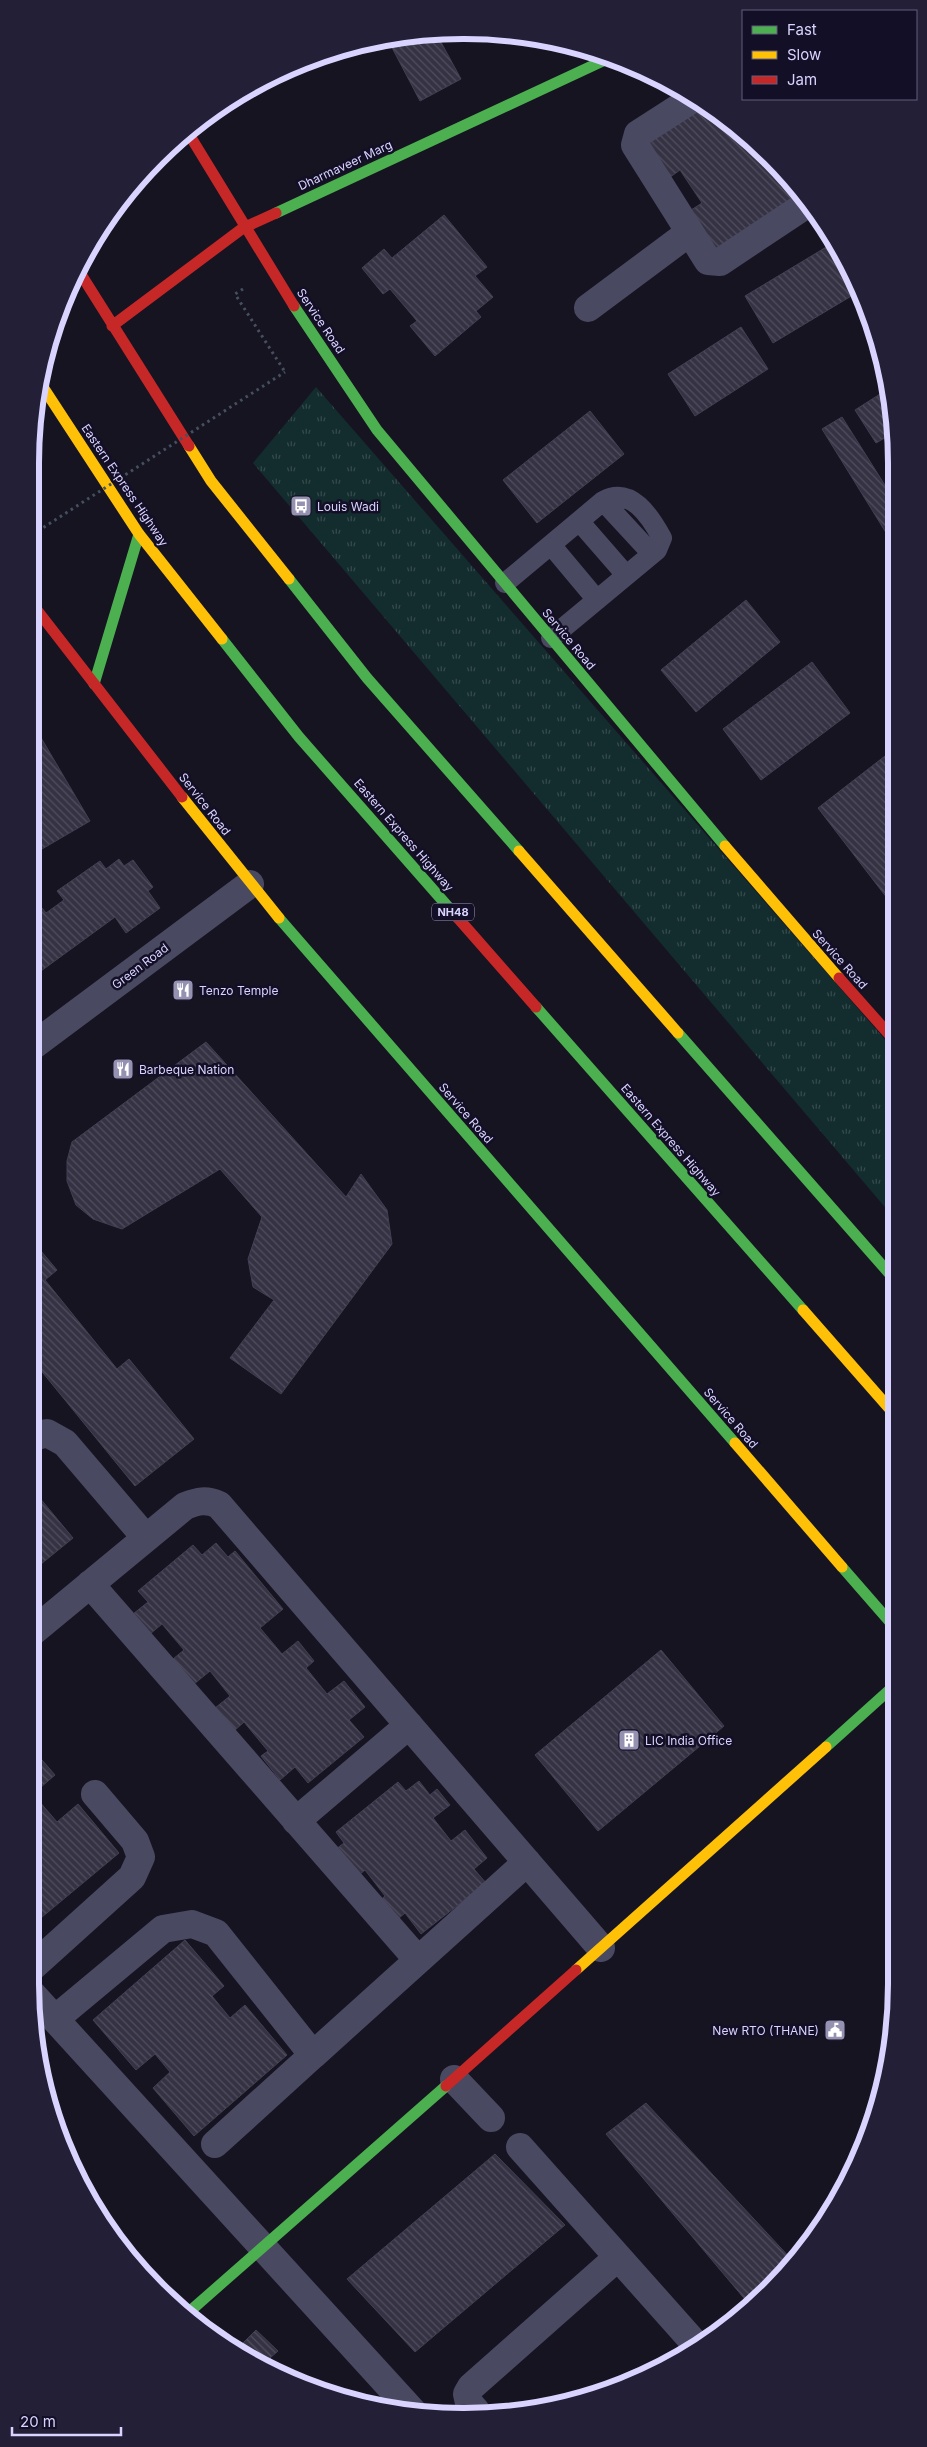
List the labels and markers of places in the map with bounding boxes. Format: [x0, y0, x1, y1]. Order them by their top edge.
bus stop icon: Louis Wadi [289, 494, 313, 518]
place label: Louis Wadi [317, 499, 379, 514]
restaurant icon: Tenzo Temple [171, 978, 195, 1002]
place label: Tenzo Temple [199, 983, 278, 998]
restaurant icon: Barbeque Nation [111, 1057, 135, 1081]
place label: Barbeque Nation [139, 1062, 234, 1077]
building icon: LIC India Office [617, 1728, 641, 1752]
place label: LIC India Office [645, 1733, 732, 1748]
public building icon: New RTO (THANE) [823, 2018, 847, 2042]
place label: New RTO (THANE) [712, 2023, 819, 2038]

